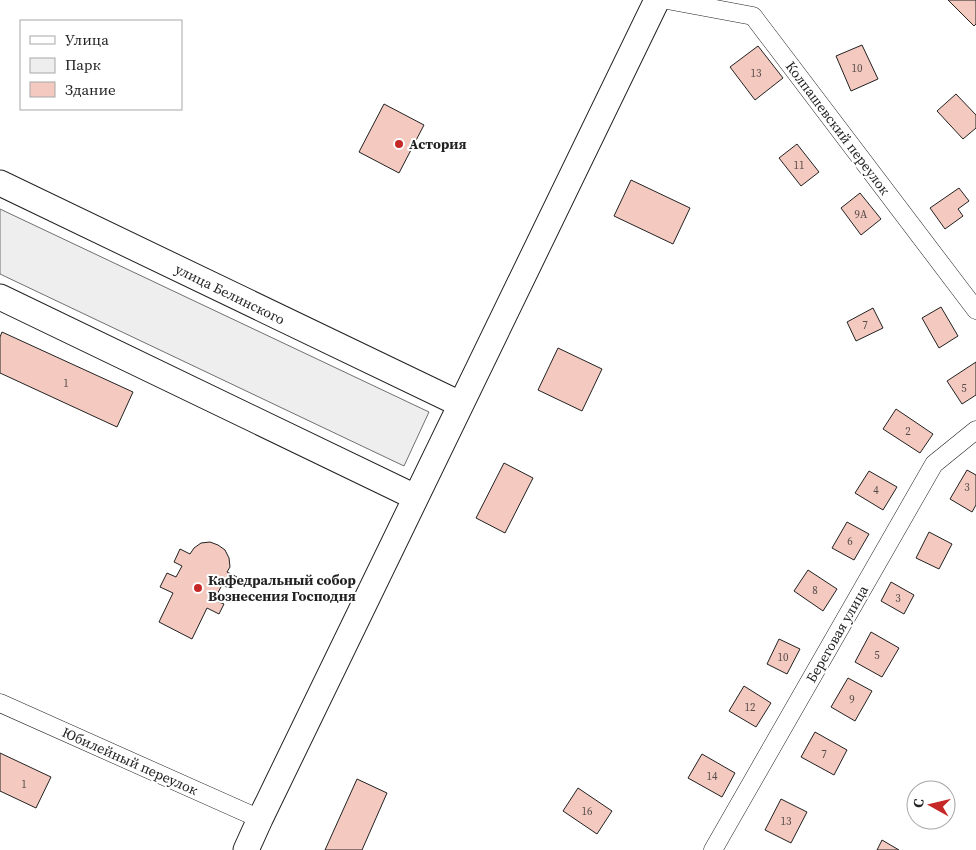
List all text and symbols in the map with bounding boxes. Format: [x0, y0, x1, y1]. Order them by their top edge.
legend [20, 20, 182, 110]
text: Улица [65, 29, 109, 50]
text: Парк [65, 54, 101, 75]
street label: Колпашевский переулок [781, 57, 895, 199]
house number: 10 [852, 61, 863, 76]
house number: 13 [751, 66, 762, 81]
text: Здание [65, 79, 116, 100]
place label: Астория [409, 134, 466, 154]
marker: Астория [393, 138, 405, 150]
house number: 11 [794, 158, 805, 173]
house number: 9А [855, 207, 868, 222]
street label: улица Белинского [172, 259, 289, 329]
house number: 7 [862, 318, 868, 333]
house number: 1 [63, 376, 69, 391]
house number: 5 [961, 381, 967, 396]
house number: 2 [905, 424, 911, 439]
house number: 3 [964, 480, 970, 495]
house number: 4 [873, 483, 879, 498]
house number: 6 [847, 534, 853, 549]
place label: Кафедральный собор Вознесения Господня [208, 570, 356, 606]
street label: Береговая улица [801, 581, 873, 686]
marker: Кафедральный собор Вознесения Господня [192, 582, 204, 594]
house number: 8 [812, 583, 818, 598]
house number: 3 [895, 591, 901, 606]
house number: 5 [874, 648, 880, 663]
house number: 10 [778, 650, 789, 665]
house number: 9 [849, 692, 855, 707]
house number: 12 [745, 700, 756, 715]
street label: Юбилейный переулок [59, 722, 201, 800]
house number: 7 [821, 747, 827, 762]
house number: 14 [707, 769, 718, 784]
house number: 1 [21, 777, 27, 792]
north arrow [906, 780, 956, 830]
text: С [908, 797, 929, 809]
house number: 16 [582, 804, 593, 819]
house number: 13 [781, 814, 792, 829]

